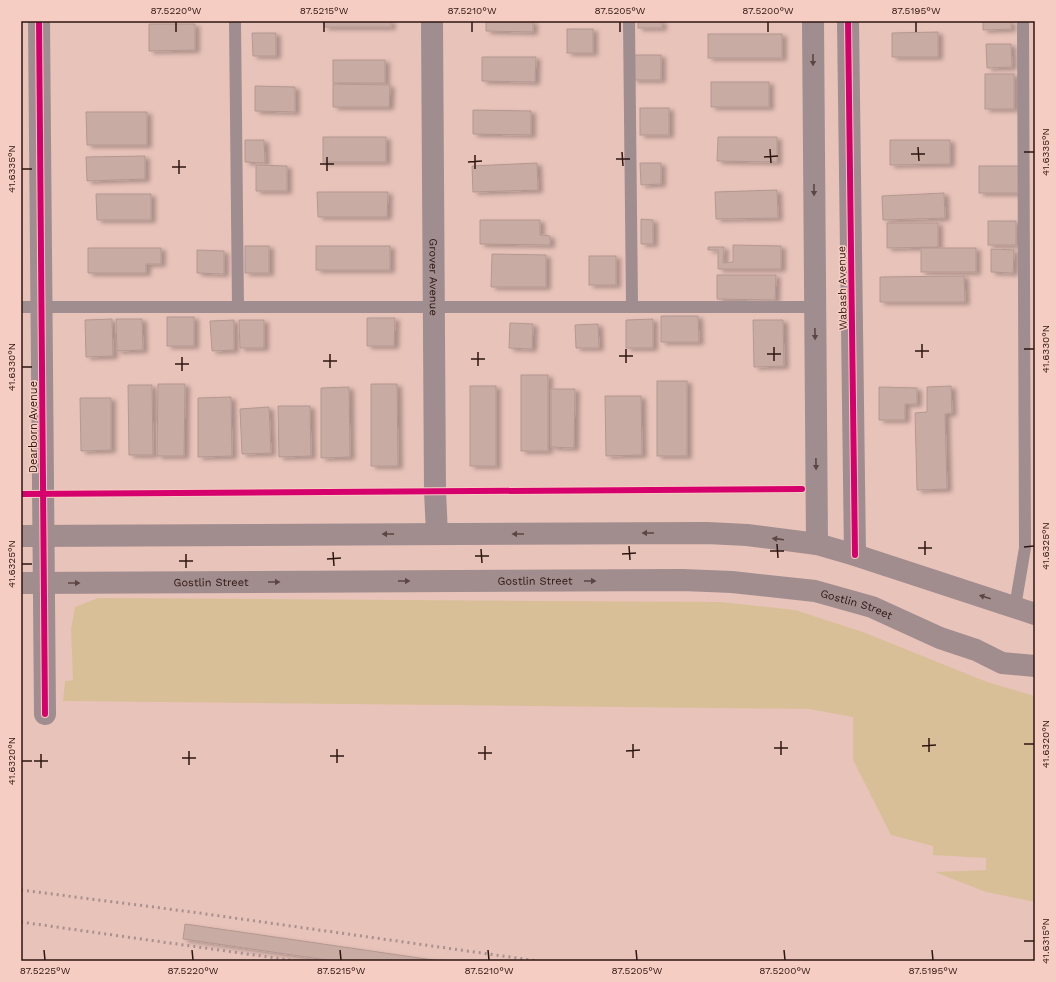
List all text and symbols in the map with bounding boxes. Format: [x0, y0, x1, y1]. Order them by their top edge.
text: 87.5220°W [151, 5, 202, 16]
text: 87.5215°W [300, 5, 349, 16]
text: 87.5210°W [447, 5, 497, 16]
text: 87.5205°W [595, 5, 646, 16]
text: 87.5200°W [742, 5, 794, 16]
text: 87.5195°W [892, 5, 941, 16]
one-way arrow [810, 54, 816, 67]
text: 41.6335°N [1040, 128, 1051, 176]
text: 41.6335°N [6, 145, 17, 193]
one-way arrow [811, 184, 817, 197]
street label: Grover Avenue [426, 238, 440, 316]
street label: Wabash Avenue [835, 246, 850, 330]
text: 41.6330°N [1040, 325, 1051, 373]
one-way arrow [811, 328, 818, 340]
text: 41.6330°N [6, 343, 17, 391]
street label: Dearborn Avenue [27, 381, 40, 473]
one-way arrow [813, 458, 819, 471]
text: 41.6325°N [1040, 522, 1051, 570]
one-way arrow [641, 530, 654, 536]
one-way arrow [381, 531, 394, 537]
one-way arrow [511, 531, 524, 537]
one-way arrow [772, 536, 784, 542]
text: 41.6325°N [6, 540, 17, 588]
street label: Gostlin Street [497, 574, 573, 588]
street label: Gostlin Street [173, 576, 249, 589]
one-way arrow [584, 577, 596, 584]
one-way arrow [398, 578, 411, 584]
one-way arrow [268, 579, 281, 585]
one-way arrow [68, 580, 81, 586]
street label: Gostlin Street [819, 587, 895, 623]
one-way arrow [978, 594, 990, 600]
text: 41.6320°N [1040, 720, 1051, 768]
text: 41.6320°N [6, 737, 17, 785]
text: 41.6315°N [1040, 918, 1051, 964]
text: 87.5225°W [20, 965, 71, 976]
text: 87.5220°W [168, 965, 219, 976]
text: 87.5215°W [317, 965, 366, 976]
text: 87.5210°W [464, 965, 514, 976]
text: 87.5205°W [612, 965, 663, 976]
text: 87.5200°W [759, 965, 811, 976]
text: 87.5195°W [909, 965, 958, 976]

